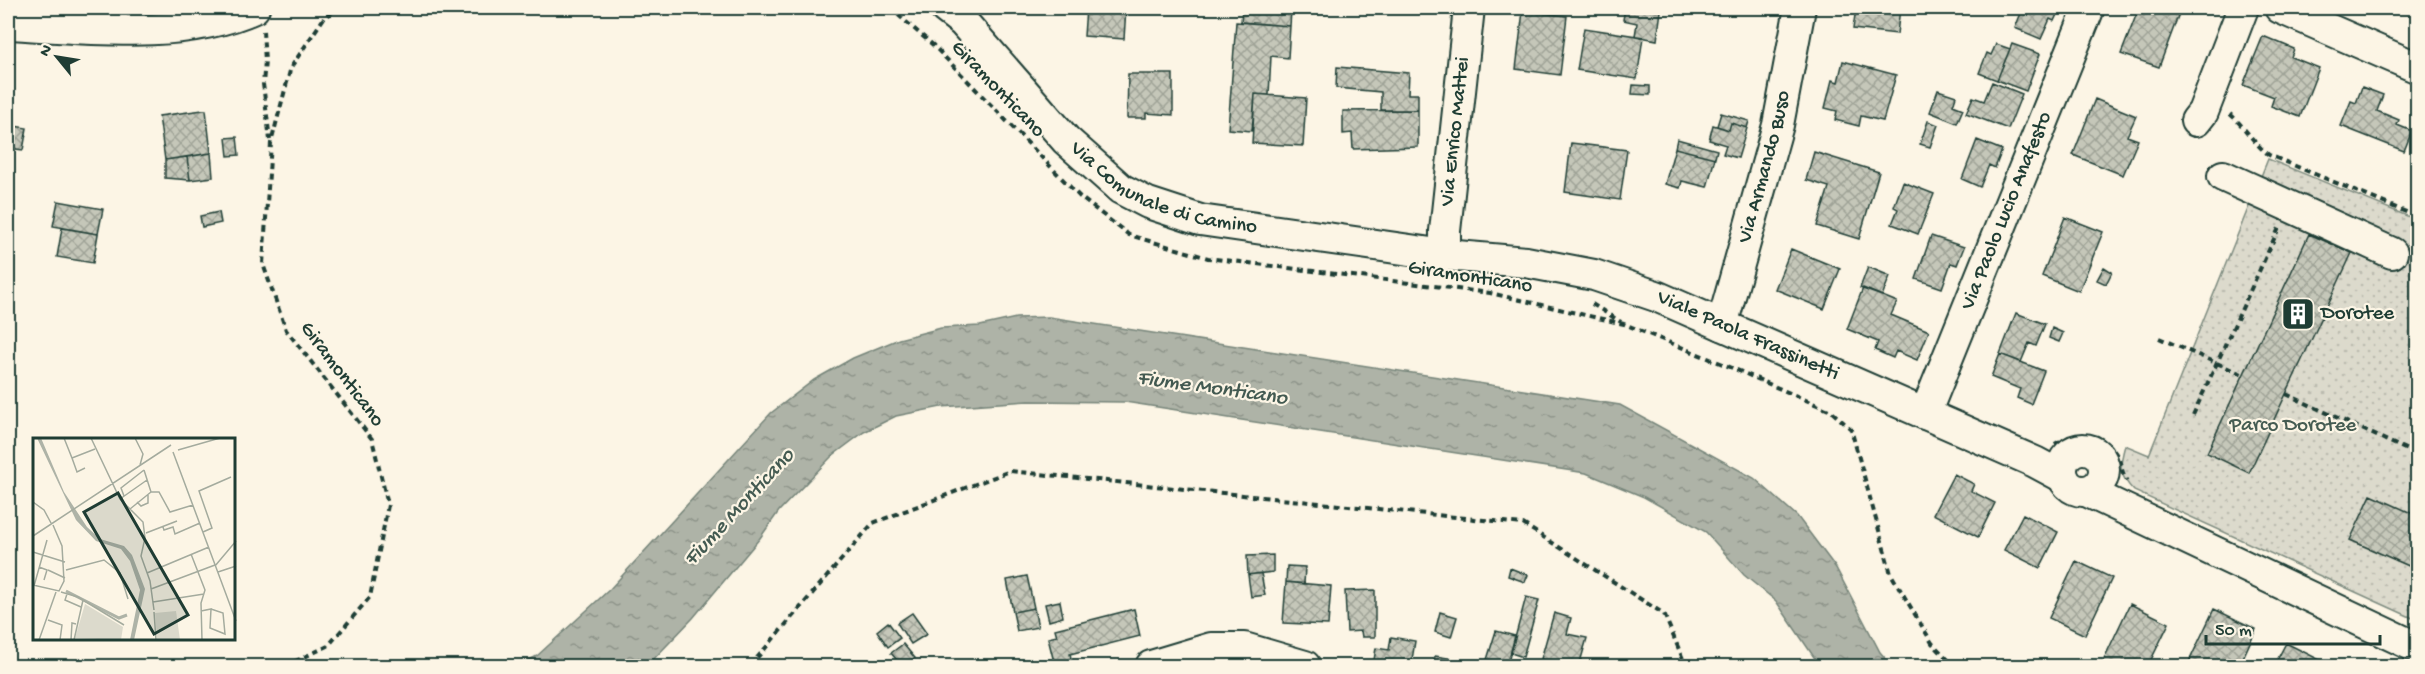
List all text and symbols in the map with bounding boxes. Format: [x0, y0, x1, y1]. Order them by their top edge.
north arrow [27, 27, 87, 87]
street label: Giramonticano [944, 36, 1050, 144]
text: N [36, 42, 58, 61]
street label: Via Enrico Mattei [1435, 56, 1476, 208]
street label: Via Armando Buso [1733, 89, 1797, 247]
street label: Via Paolo Lucio Anafesto [1955, 108, 2058, 315]
street label: Via Comunale di Camino [1064, 136, 1259, 241]
street label: Giramonticano [1406, 256, 1534, 300]
street label: Viale Paola Frassinetti [1652, 285, 1843, 387]
building icon: Dorotee [2280, 296, 2316, 332]
place label: Dorotee [2319, 302, 2395, 327]
street label: Giramonticano [293, 317, 389, 433]
water label: Fiume Monticano [1135, 366, 1290, 413]
park label: Parco Dorotee [2229, 414, 2358, 439]
inset map [33, 438, 236, 641]
water label: Fiume Monticano [679, 443, 802, 572]
scale bar [2206, 608, 2380, 646]
text: 50 m [2215, 621, 2252, 642]

